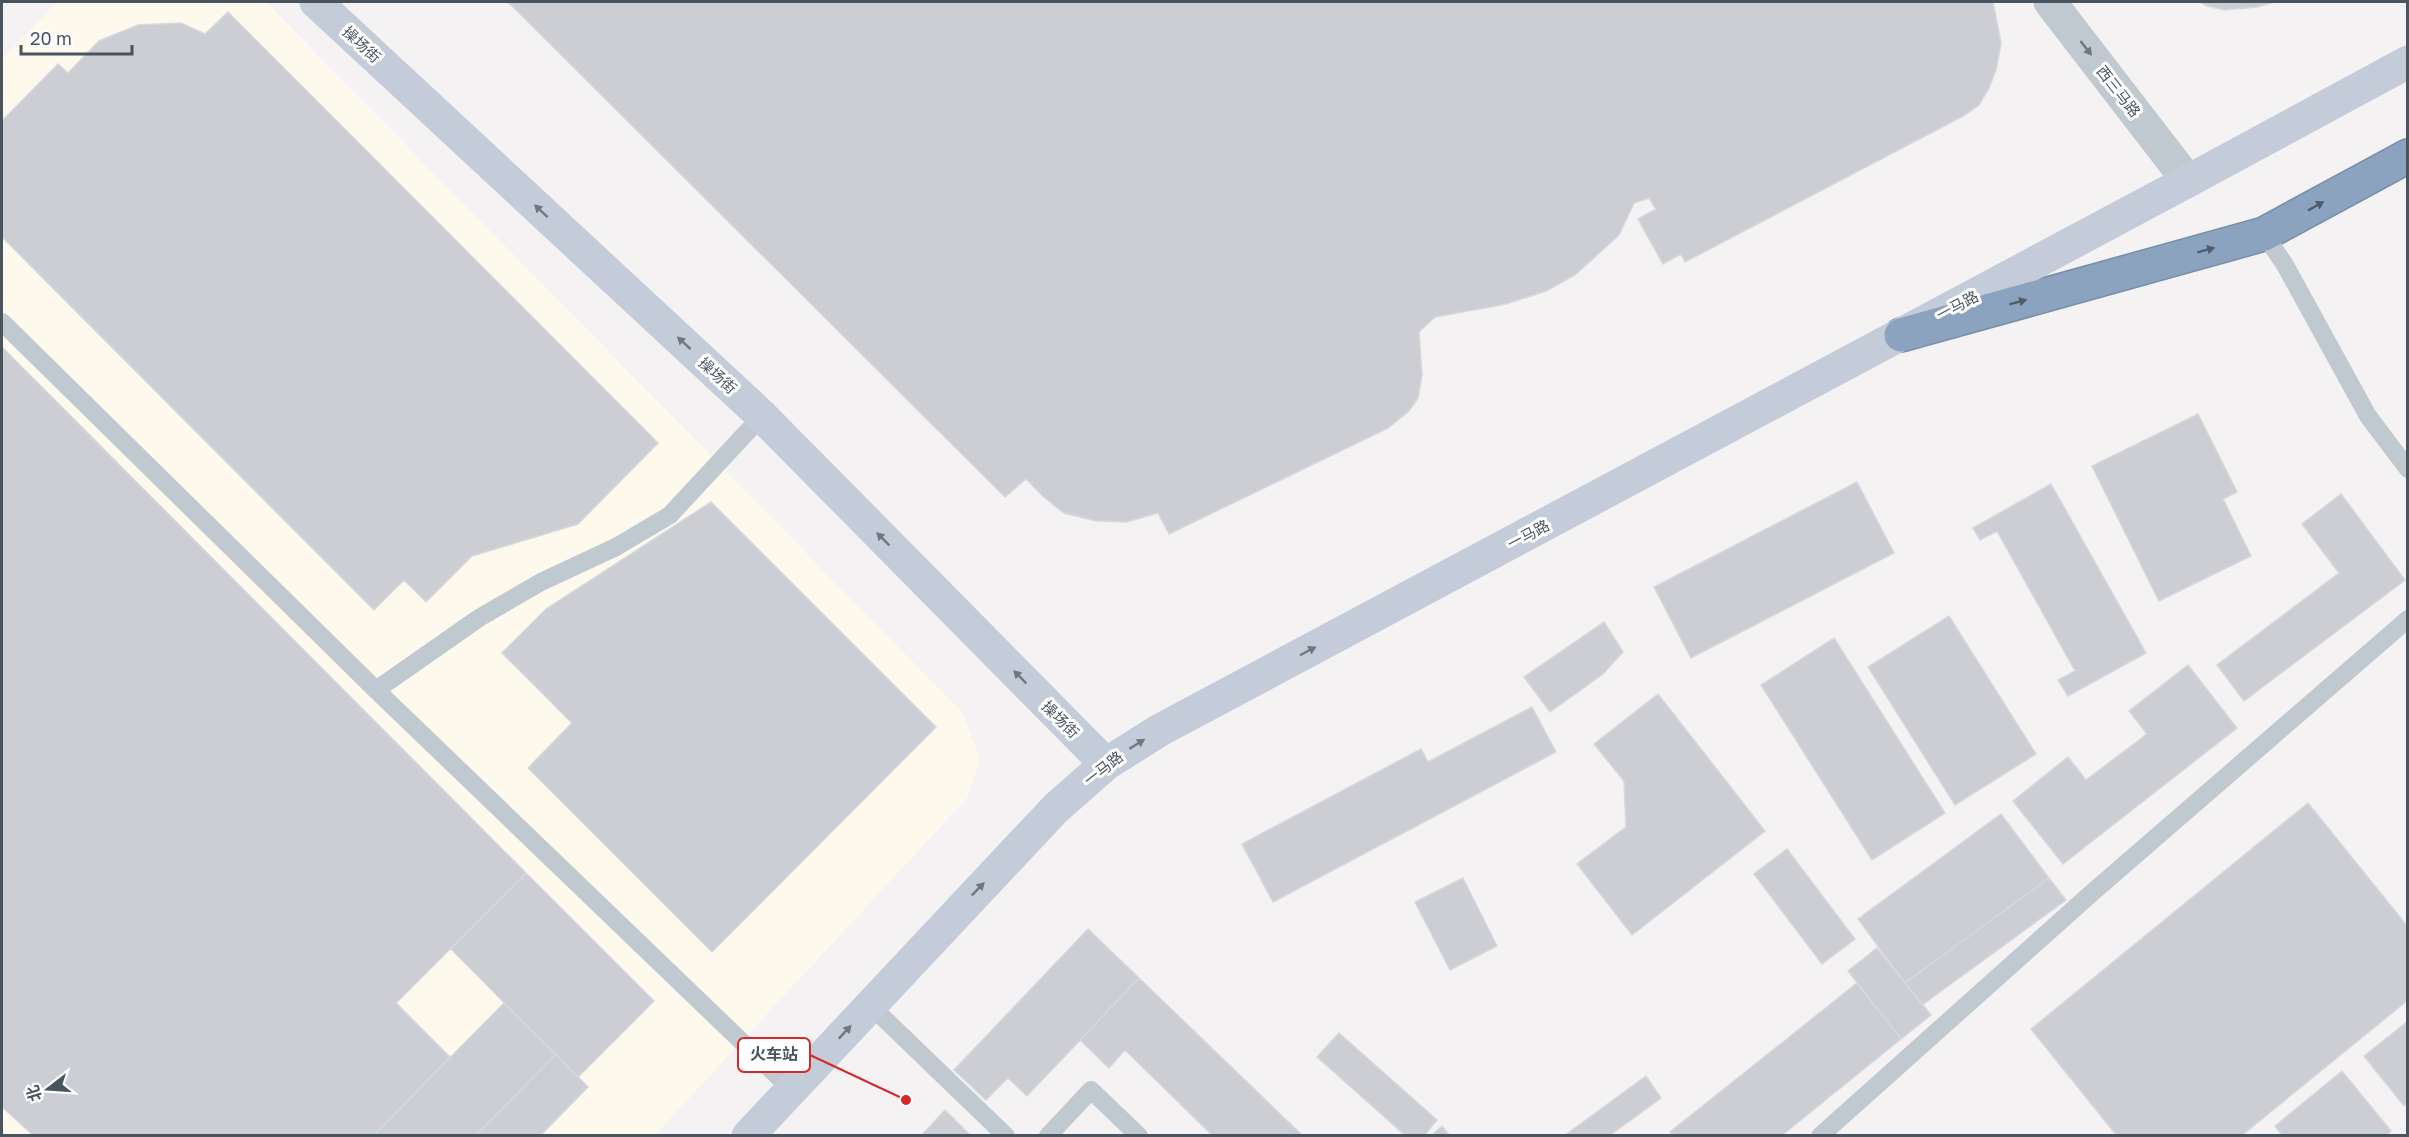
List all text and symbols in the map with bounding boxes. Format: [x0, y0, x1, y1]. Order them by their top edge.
scale bar [21, 18, 132, 56]
street label: 操场街 [339, 22, 385, 66]
text: 20 m [30, 27, 72, 49]
one-way arrow [2079, 40, 2091, 55]
street label: 西三马路 [2093, 62, 2145, 120]
one-way arrow [2307, 201, 2324, 211]
one-way arrow [534, 205, 549, 218]
one-way arrow [2197, 245, 2215, 255]
street label: 一马路 [1933, 286, 1981, 324]
one-way arrow [2009, 297, 2027, 306]
one-way arrow [677, 337, 691, 351]
street label: 操场街 [695, 353, 741, 397]
street label: 一马路 [1504, 515, 1552, 553]
one-way arrow [877, 532, 891, 546]
one-way arrow [1300, 646, 1317, 656]
one-way arrow [1014, 671, 1028, 685]
street label: 操场街 [1039, 697, 1083, 741]
one-way arrow [1129, 738, 1145, 749]
street label: 一马路 [1080, 747, 1126, 789]
one-way arrow [971, 881, 985, 896]
one-way arrow [838, 1024, 852, 1039]
callout: 火车站 [738, 1038, 810, 1072]
text: 火车站 [750, 1044, 798, 1064]
north arrow [18, 1059, 78, 1119]
text: 北 [22, 1083, 46, 1104]

